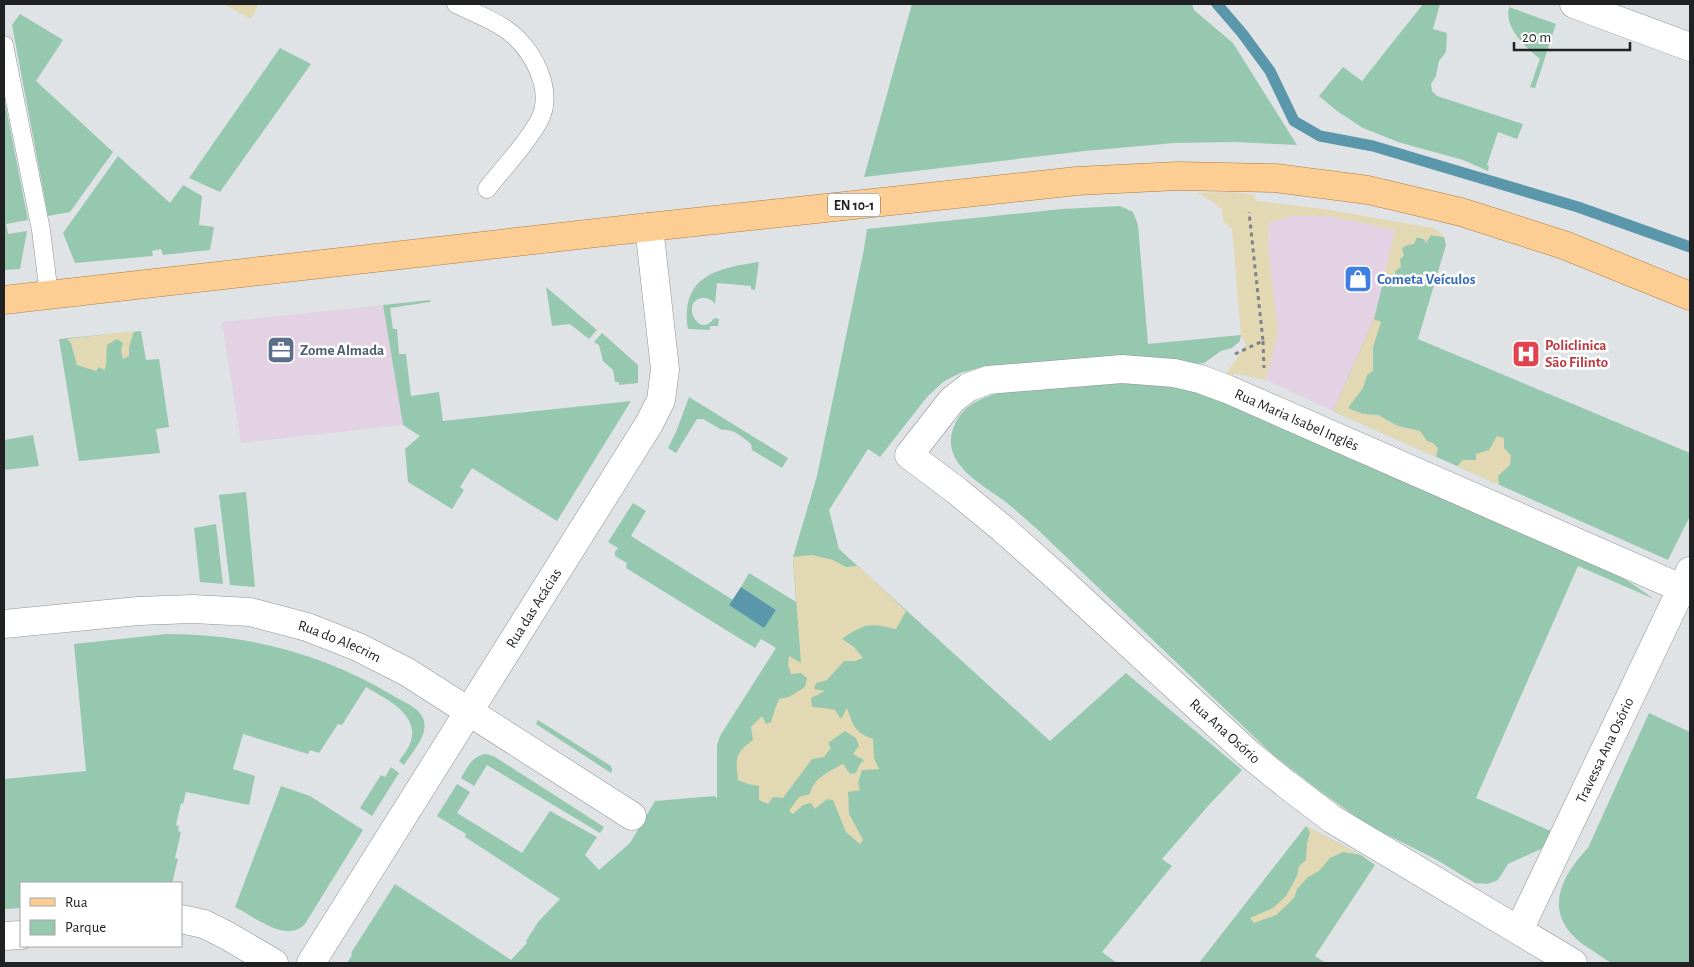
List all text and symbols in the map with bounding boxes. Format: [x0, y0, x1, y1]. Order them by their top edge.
scale bar [1514, 20, 1630, 52]
text: 20 m [1522, 30, 1551, 45]
road number: EN 10-1 [828, 194, 880, 216]
shop icon: Cometa Veículos [1343, 264, 1373, 294]
place label: Cometa Veículos [1377, 272, 1476, 287]
office icon: Zome Almada [266, 335, 296, 365]
place label: Policlinica São Filinto [1545, 338, 1608, 370]
hospital icon: Policlinica São Filinto [1511, 339, 1541, 369]
place label: Zome Almada [300, 343, 384, 358]
street label: Rua Maria Isabel Inglês [1232, 386, 1361, 454]
street label: Rua das Acácias [504, 566, 564, 651]
street label: Rua do Alecrim [296, 618, 383, 665]
street label: Travessa Ana Osório [1573, 695, 1637, 806]
street label: Rua Ana Osório [1187, 696, 1263, 767]
legend [20, 882, 182, 947]
text: Rua [65, 895, 88, 910]
text: Parque [65, 920, 106, 935]

